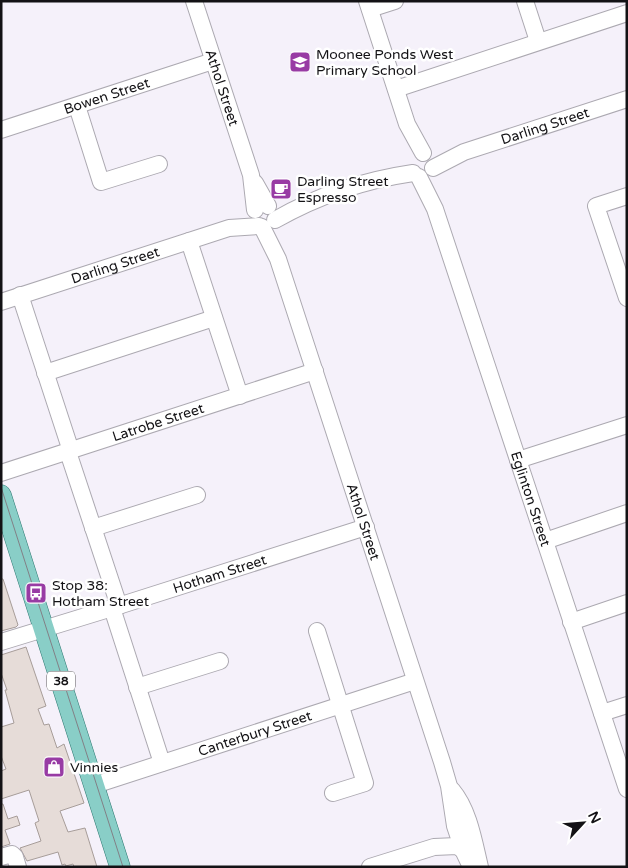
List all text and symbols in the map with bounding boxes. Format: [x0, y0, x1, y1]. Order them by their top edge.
place label: Moonee Ponds West Primary School [316, 46, 454, 79]
street label: Athol Street [201, 47, 243, 129]
school or university icon: Moonee Ponds West Primary School [288, 50, 312, 74]
street label: Bowen Street [62, 74, 152, 118]
street label: Darling Street [499, 104, 592, 148]
place label: Darling Street Espresso [297, 173, 389, 206]
cafe icon: Darling Street Espresso [269, 177, 293, 201]
street label: Darling Street [69, 243, 162, 288]
street label: Latrobe Street [110, 399, 207, 445]
street label: Eglinton Street [507, 449, 554, 549]
street label: Athol Street [343, 481, 384, 563]
street label: Hotham Street [171, 551, 269, 597]
place label: Stop 38: Hotham Street [52, 577, 150, 610]
bus stop icon: Stop 38: Hotham Street [24, 581, 48, 605]
road number: 38 [47, 671, 75, 690]
street label: Canterbury Street [196, 707, 315, 760]
shop icon: Vinnies [42, 755, 66, 779]
place label: Vinnies [70, 759, 119, 776]
north arrow [558, 798, 608, 848]
text: N [584, 809, 604, 826]

